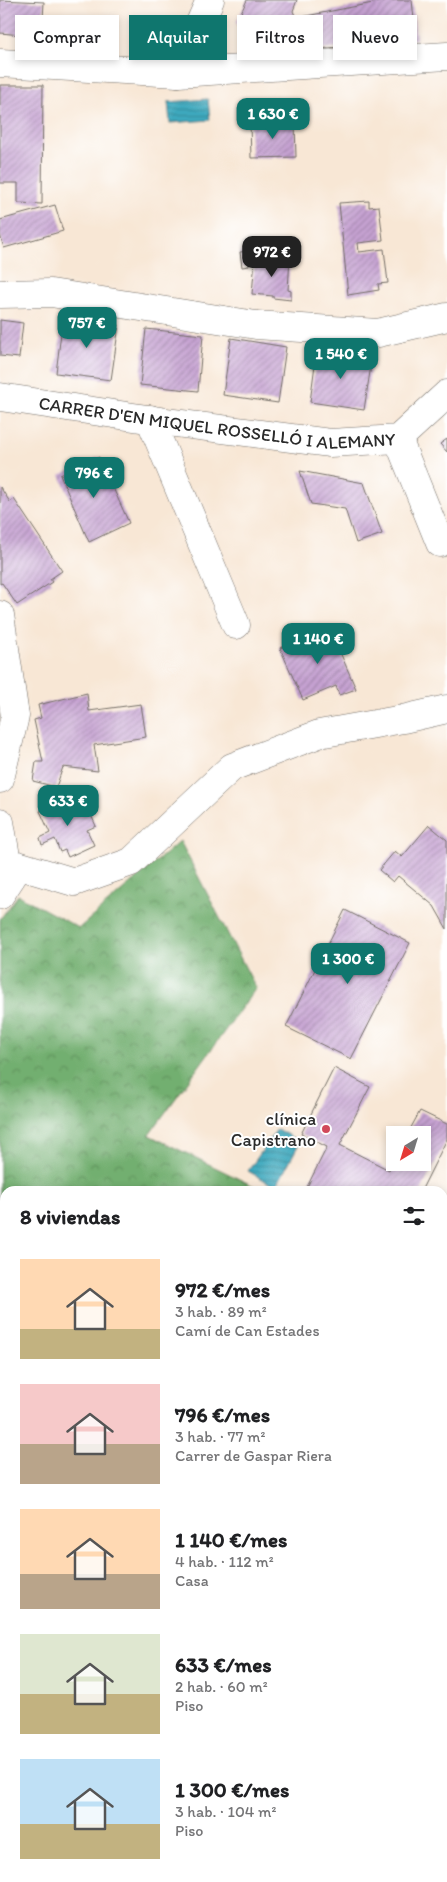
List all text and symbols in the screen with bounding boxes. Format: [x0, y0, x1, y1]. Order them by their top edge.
chip: Comprar [15, 15, 119, 60]
chip: Alquilar [129, 15, 227, 60]
chip: Filtros [237, 15, 323, 60]
chip: Nuevo [333, 15, 417, 60]
pin: 1 630 € [227, 98, 319, 140]
text: 1 630 € [248, 104, 298, 123]
pin: 972 € [237, 236, 307, 278]
text: 972 € [253, 242, 291, 261]
pin: 757 € [52, 306, 122, 349]
text: 757 € [68, 313, 106, 332]
pin: 1 540 € [295, 338, 387, 380]
text: 1 540 € [315, 344, 367, 363]
street label: CARRER D'EN MIQUEL ROSSELLÓ I ALEMANY [37, 392, 397, 454]
pin: 796 € [59, 456, 129, 499]
text: 796 € [75, 463, 113, 482]
pin: 1 140 € [272, 622, 364, 665]
text: 1 140 € [293, 629, 343, 648]
pin: 633 € [33, 784, 103, 827]
text: 633 € [49, 791, 87, 810]
pin: 1 300 € [302, 942, 394, 985]
text: 1 300 € [322, 949, 374, 968]
place label: clínica Capistrano [231, 1108, 316, 1151]
marker: clínica Capistrano [320, 1123, 332, 1135]
north arrow [386, 1126, 431, 1171]
map controls [386, 1126, 431, 1171]
icon: filters [400, 1202, 428, 1230]
text: 8 viviendas [20, 1204, 120, 1229]
text: 972 €/mes [175, 1277, 270, 1302]
icon: home [60, 1279, 120, 1339]
text: 3 hab. · 89 m² [175, 1302, 267, 1321]
text: Camí de Can Estades [175, 1321, 320, 1340]
text: 796 €/mes [175, 1402, 270, 1427]
icon: home [60, 1404, 120, 1464]
text: 3 hab. · 77 m² [175, 1427, 265, 1446]
text: Carrer de Gaspar Riera [175, 1446, 332, 1465]
text: 1 140 €/mes [175, 1527, 287, 1552]
icon: home [60, 1529, 120, 1589]
text: 4 hab. · 112 m² [175, 1552, 274, 1571]
text: Casa [175, 1571, 209, 1590]
text: 633 €/mes [175, 1652, 272, 1677]
icon: home [60, 1654, 120, 1714]
text: 2 hab. · 60 m² [175, 1677, 268, 1696]
text: Piso [175, 1696, 203, 1715]
text: 1 300 €/mes [175, 1777, 289, 1802]
icon: home [60, 1779, 120, 1839]
text: 3 hab. · 104 m² [175, 1802, 277, 1821]
text: Piso [175, 1821, 203, 1840]

